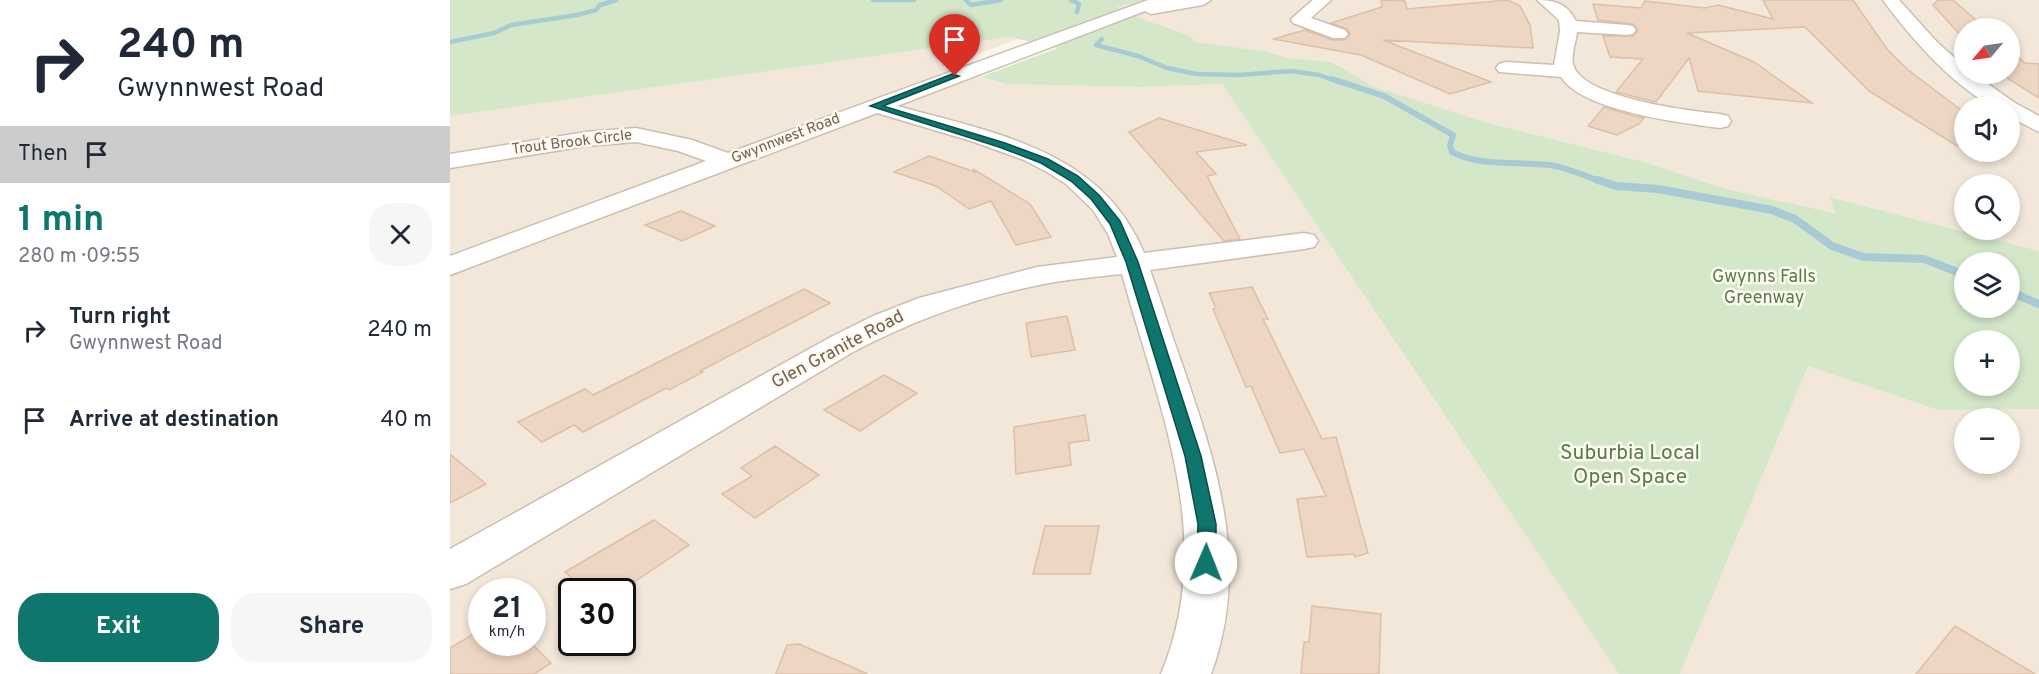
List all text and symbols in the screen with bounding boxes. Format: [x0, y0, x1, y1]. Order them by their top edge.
pin [929, 14, 980, 76]
north arrow [1954, 18, 2020, 84]
map controls [1954, 18, 2020, 474]
text: 240 m [117, 20, 245, 73]
icon: arrive [938, 23, 971, 56]
icon: right [18, 24, 96, 102]
text: Gwynnwest Road [117, 72, 324, 106]
button: sound [1954, 96, 2020, 162]
street label: Gwynnwest Road [729, 110, 843, 168]
street label: Trout Brook Circle [511, 126, 633, 160]
icon: arrive [80, 138, 113, 171]
text: Then [18, 141, 68, 168]
button: search [1954, 174, 2020, 240]
text: 1 min [18, 198, 104, 244]
button: close [369, 203, 432, 266]
text: 280 m · 09:55 [18, 244, 140, 270]
button: layers [1954, 252, 2020, 318]
park label: Gwynns Falls Greenway [1712, 266, 1816, 310]
text: Turn right [69, 304, 171, 331]
street label: Glen Granite Road [768, 305, 908, 395]
icon: right [18, 314, 51, 347]
text: 240 m [367, 317, 432, 344]
button: + [1954, 330, 2020, 396]
text: Gwynnwest Road [69, 331, 222, 357]
icon: arrive [18, 404, 51, 437]
text: Arrive at destination [69, 407, 279, 434]
text: 40 m [380, 407, 432, 434]
button: − [1954, 408, 2020, 474]
park label: Suburbia Local Open Space [1560, 440, 1700, 491]
position arrow [1174, 531, 1238, 595]
speed limit sign: 30 [558, 578, 636, 656]
text: 21 [492, 591, 522, 628]
button: Exit [18, 593, 219, 662]
button: Share [231, 593, 432, 662]
text: km/h [489, 623, 525, 642]

